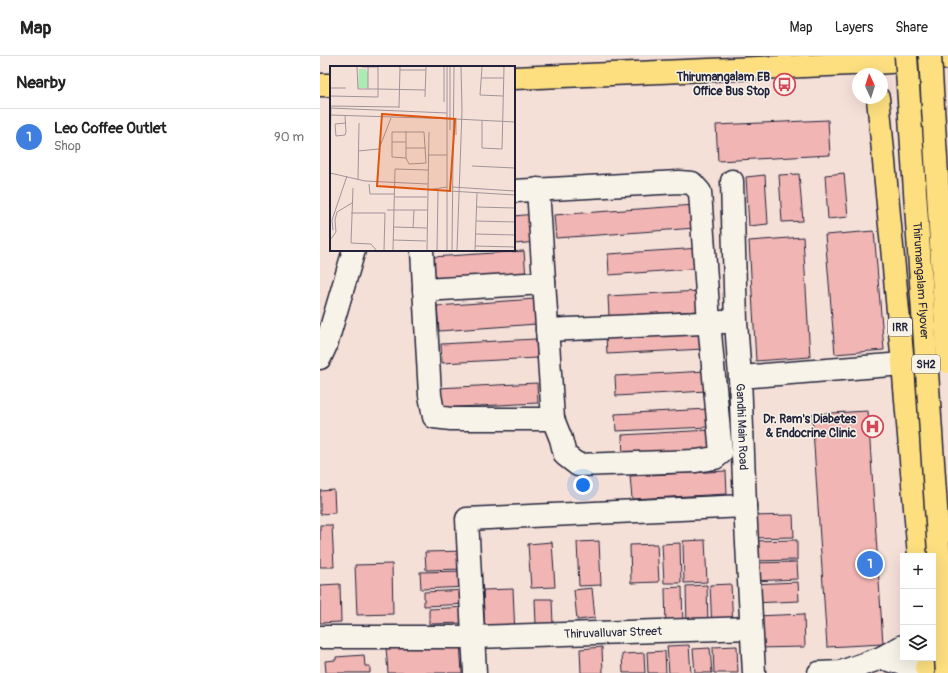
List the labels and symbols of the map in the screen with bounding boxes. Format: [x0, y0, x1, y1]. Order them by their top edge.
inset map [330, 66, 515, 251]
north arrow [852, 68, 888, 104]
place label: Thirumangalam EB Office Bus Stop [675, 70, 770, 99]
bus stop icon: Thirumangalam EB Office Bus Stop [772, 71, 798, 97]
street label: Thirumangalam Flyover [910, 221, 932, 341]
road number: IRR [888, 318, 912, 336]
road number: SH2 [912, 355, 940, 373]
street label: Gandhi Main Road [733, 383, 751, 471]
place label: Dr. Ram's Diabetes & Endocrine Clinic [763, 412, 857, 441]
hospital icon: Dr. Ram's Diabetes & Endocrine Clinic [859, 413, 885, 439]
your location [573, 475, 593, 495]
pin: 1 [857, 549, 883, 579]
street label: Thiruvalluvar Street [564, 623, 662, 642]

